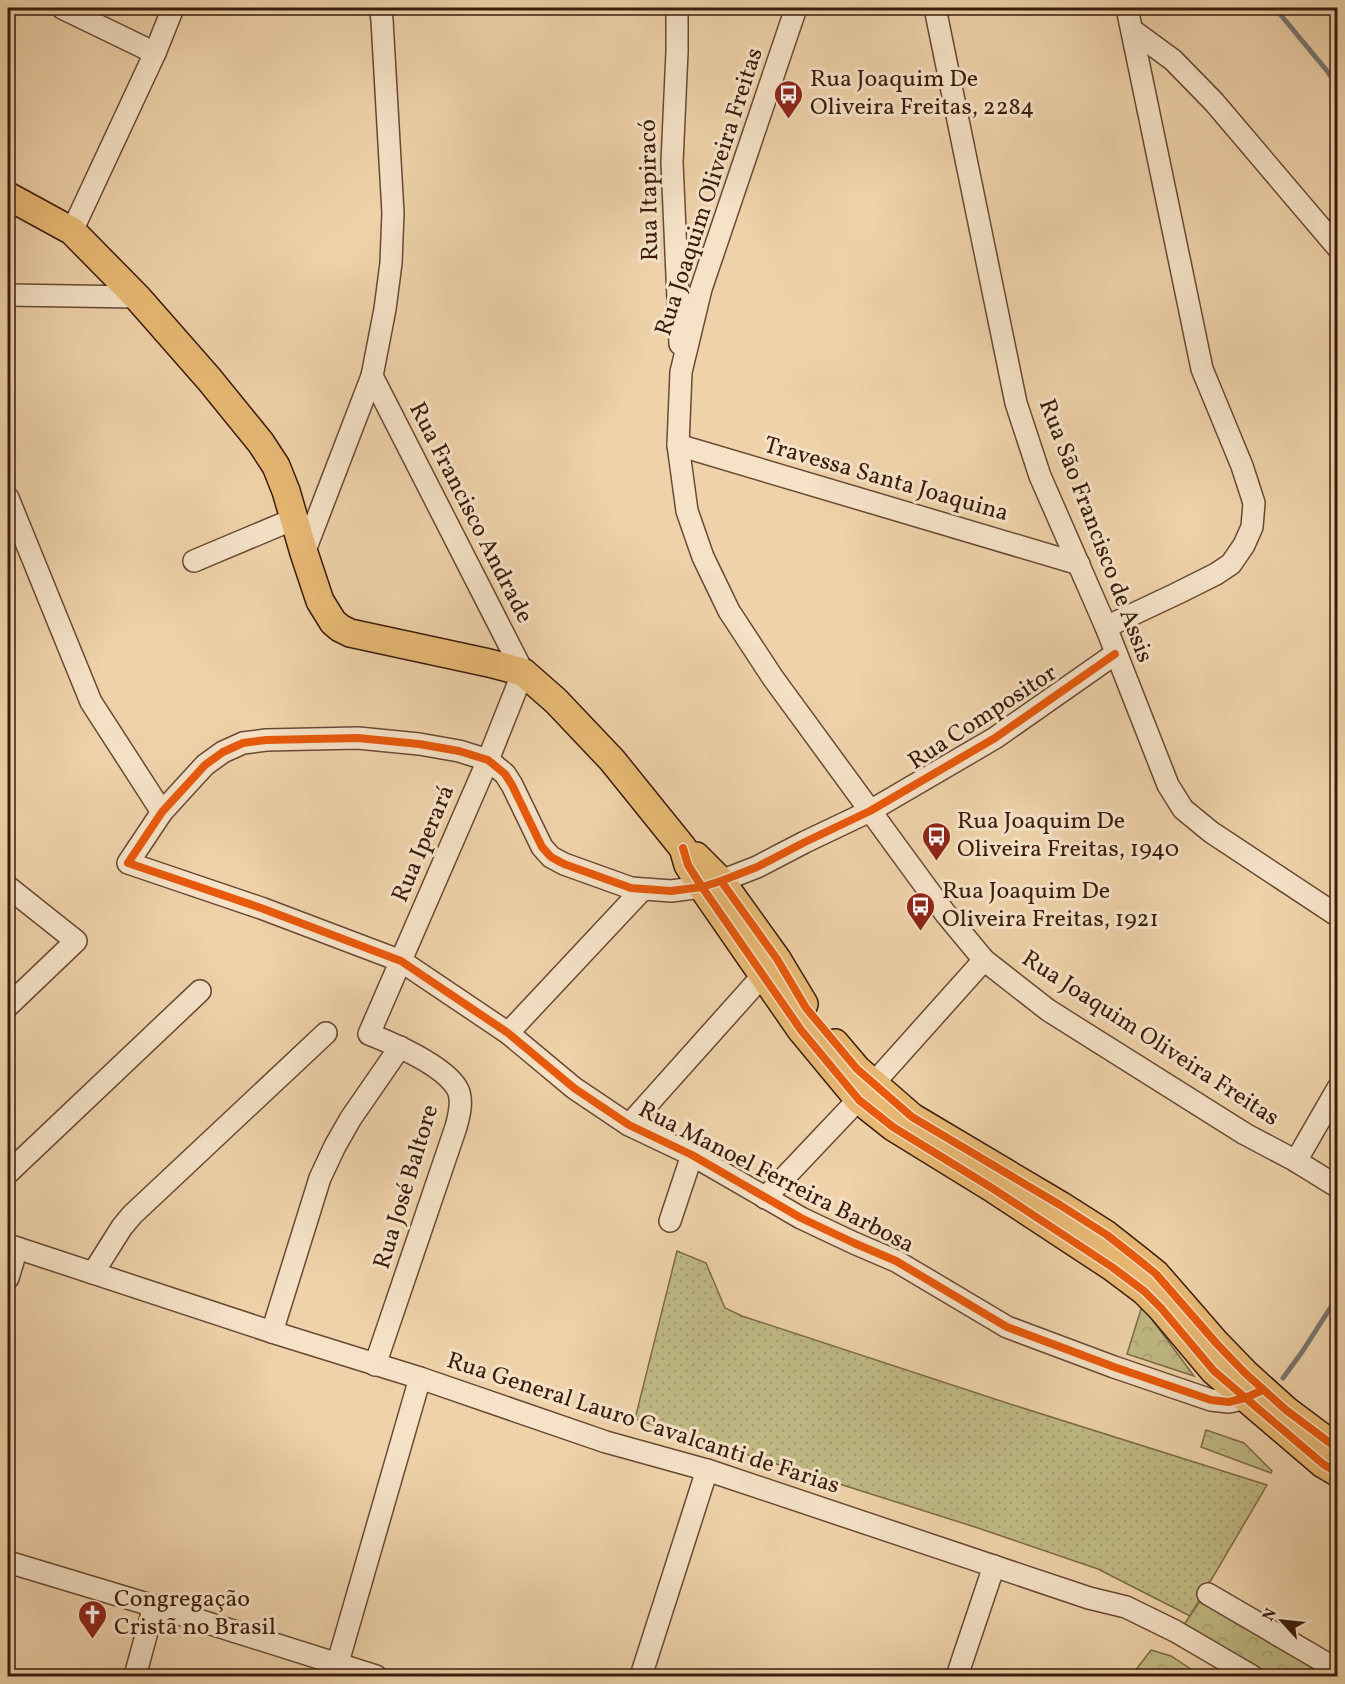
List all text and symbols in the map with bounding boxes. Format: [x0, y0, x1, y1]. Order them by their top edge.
street label: Rua Joaquim Oliveira Freitas [647, 44, 773, 340]
place label: Rua Joaquim De Oliveira Freitas, 2284 [810, 63, 1034, 125]
bus stop icon: Rua Joaquim De Oliveira Freitas, 2284 [773, 78, 805, 120]
street label: Rua Itapiracó [632, 119, 668, 261]
street label: Rua São Francisco de Assis [1029, 394, 1161, 668]
street label: Rua Francisco Andrade [399, 397, 541, 629]
street label: Travessa Santa Joaquina [760, 429, 1012, 531]
street label: Rua Compositor [902, 657, 1064, 779]
street label: Rua Iperará [384, 780, 464, 908]
place label: Rua Joaquim De Oliveira Freitas, 1940 [957, 805, 1179, 867]
bus stop icon: Rua Joaquim De Oliveira Freitas, 1940 [920, 820, 952, 862]
place label: Rua Joaquim De Oliveira Freitas, 1921 [942, 875, 1159, 937]
bus stop icon: Rua Joaquim De Oliveira Freitas, 1921 [905, 890, 937, 932]
street label: Rua Joaquim Oliveira Freitas [1014, 943, 1286, 1135]
street label: Rua Manoel Ferreira Barbosa [632, 1093, 920, 1263]
street label: Rua José Baltore [366, 1101, 448, 1273]
street label: Rua General Lauro Cavalcanti de Farias [442, 1344, 844, 1504]
place label: Congregação Cristã no Brasil [114, 1583, 276, 1645]
north arrow [1252, 1591, 1312, 1651]
church icon: Congregação Cristã no Brasil [77, 1598, 109, 1640]
text: N [1258, 1605, 1283, 1625]

